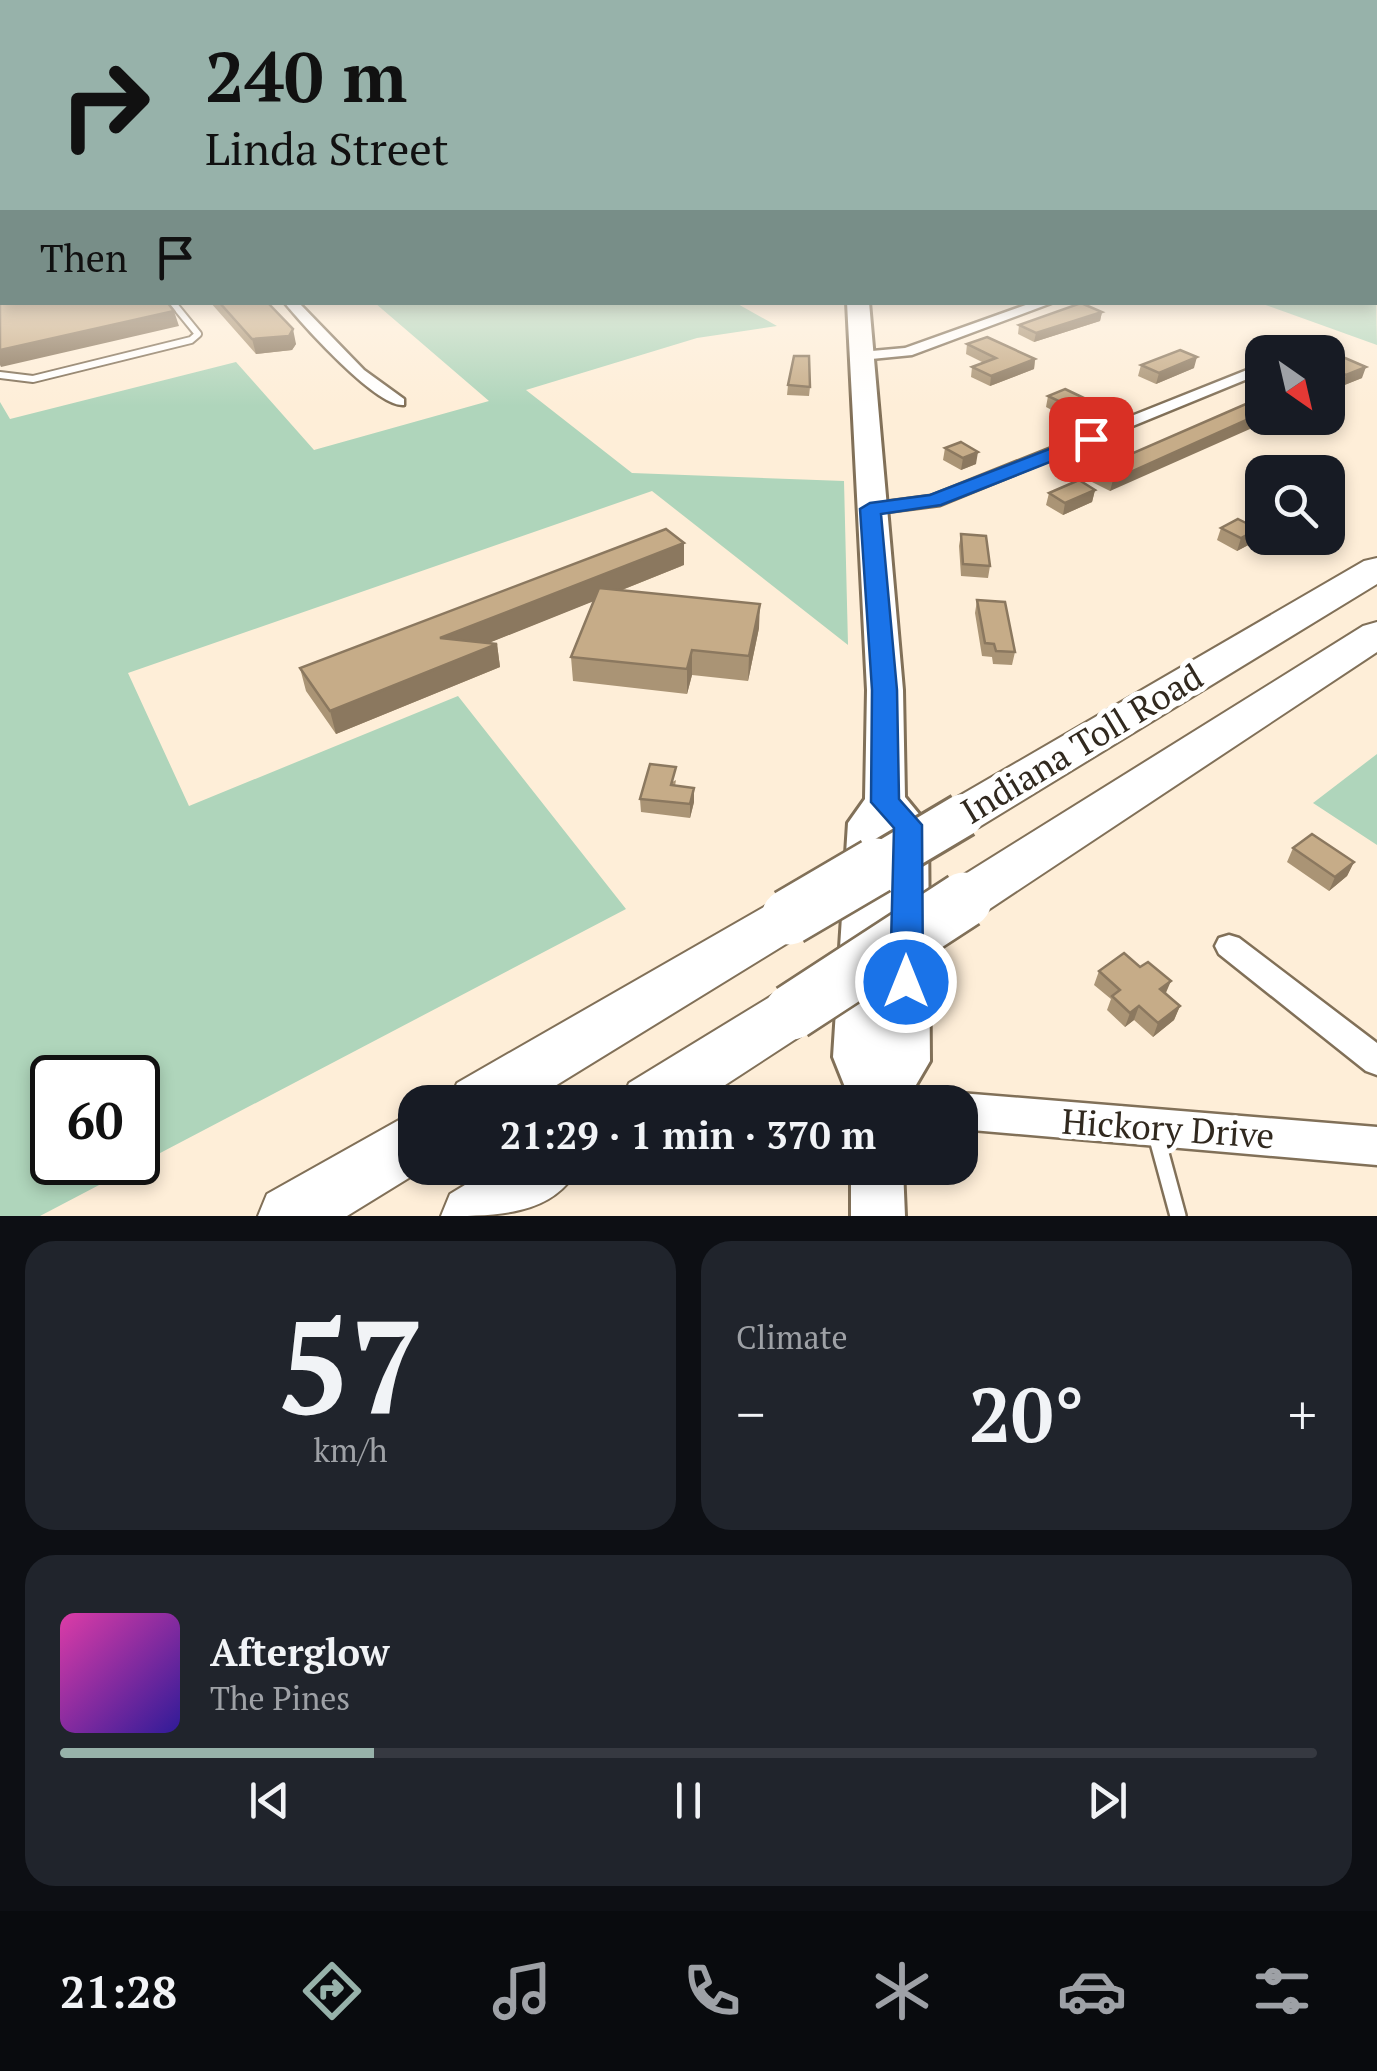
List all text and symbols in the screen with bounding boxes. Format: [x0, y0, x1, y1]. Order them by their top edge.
text: 240 m [205, 29, 407, 122]
icon: right [40, 40, 170, 170]
text: Linda Street [205, 118, 449, 178]
icon: arrive [148, 230, 203, 285]
text: Then [40, 233, 128, 283]
north arrow [1245, 335, 1345, 435]
map controls [1245, 335, 1345, 555]
pin [1049, 397, 1134, 482]
icon: arrive [1064, 412, 1119, 467]
button: search [1245, 455, 1345, 555]
street label: Indiana Toll Road [952, 653, 1211, 833]
position arrow [854, 930, 958, 1034]
speed limit sign: 60 [30, 1055, 160, 1185]
street label: Hickory Drive [1060, 1098, 1276, 1158]
text: 21:29 · 1 min · 370 m [500, 1110, 876, 1160]
text: 57 [277, 1278, 424, 1450]
text: Climate [736, 1316, 848, 1358]
text: 20° [969, 1364, 1084, 1463]
text: − [736, 1377, 765, 1450]
text: + [1288, 1377, 1317, 1450]
text: km/h [314, 1429, 387, 1471]
text: Afterglow [210, 1627, 390, 1677]
text: The Pines [210, 1677, 350, 1719]
icon: previous [242, 1773, 297, 1828]
icon: pause [661, 1773, 716, 1828]
icon: next [1080, 1773, 1135, 1828]
icon: directions [297, 1956, 367, 2026]
icon: music [487, 1956, 557, 2026]
icon: phone [677, 1956, 747, 2026]
icon: climate [867, 1956, 937, 2026]
icon: car [1057, 1956, 1127, 2026]
icon: filters [1247, 1956, 1317, 2026]
text: 21:28 [60, 1961, 177, 2021]

